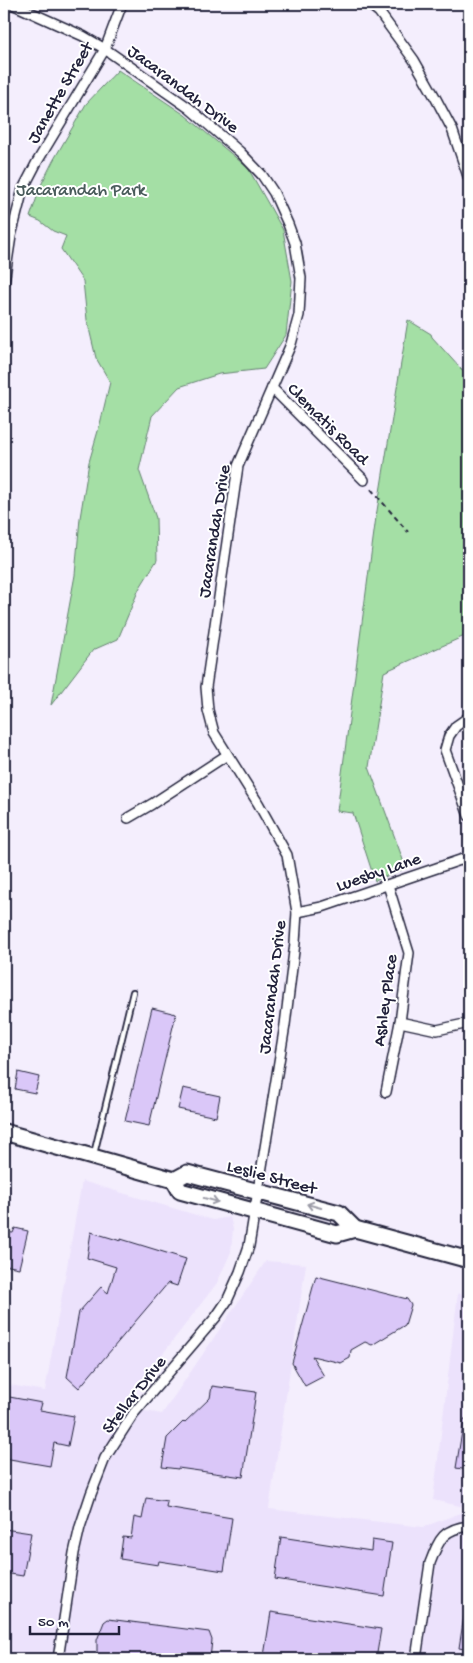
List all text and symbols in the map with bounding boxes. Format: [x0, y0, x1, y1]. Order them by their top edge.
street label: Janette Street [24, 37, 99, 148]
street label: Jacarandah Drive [123, 41, 243, 139]
park label: Jacarandah Park [16, 181, 148, 202]
street label: Clematis Road [282, 379, 374, 471]
street label: Jacarandah Drive [195, 463, 236, 599]
street label: Luesby Lane [334, 849, 425, 898]
street label: Jacarandah Drive [255, 919, 292, 1055]
street label: Ashley Place [370, 952, 403, 1048]
street label: Leslie Street [224, 1156, 320, 1201]
one-way arrow [203, 1196, 219, 1205]
one-way arrow [306, 1201, 322, 1211]
street label: Stellar Drive [98, 1352, 172, 1439]
scale bar [30, 1603, 119, 1635]
text: 50 m [38, 1614, 69, 1632]

